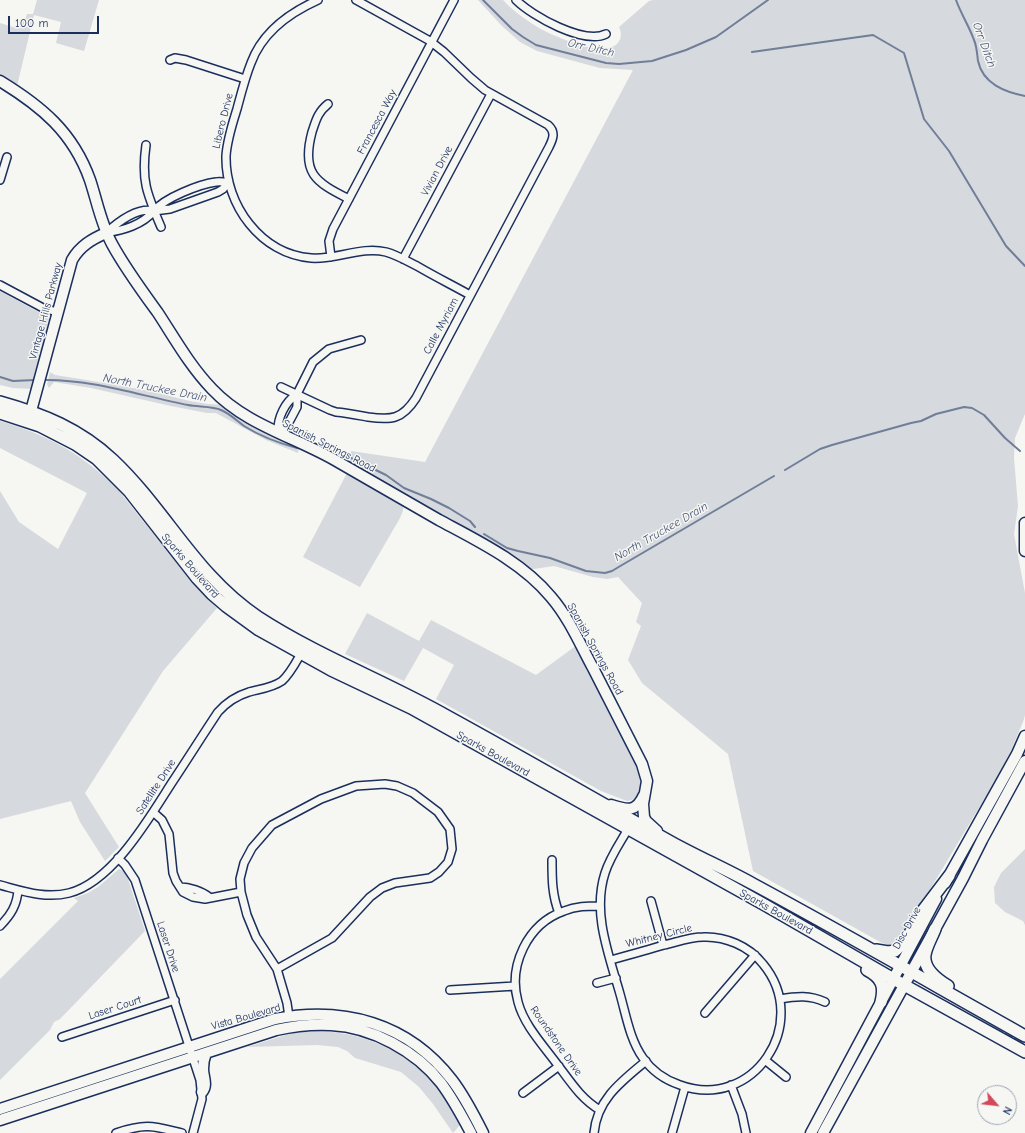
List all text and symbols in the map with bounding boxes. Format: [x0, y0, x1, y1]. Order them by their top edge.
scale bar [10, 8, 101, 34]
text: 100 m [15, 16, 48, 30]
water label: Orr Ditch [969, 20, 999, 70]
water label: Orr Ditch [566, 36, 616, 60]
street label: Francesca Way [354, 87, 400, 157]
street label: Libero Drive [210, 92, 236, 150]
street label: Vivian Drive [418, 144, 456, 198]
street label: Vintage Hills Parkway [27, 261, 65, 361]
street label: Calle Myriam [421, 295, 461, 357]
water label: North Truckee Drain [102, 371, 208, 405]
street label: Spanish Springs Road [280, 417, 378, 475]
water label: North Truckee Drain [612, 499, 710, 565]
street label: Sparks Boulevard [158, 531, 222, 601]
street label: Spanish Springs Road [564, 601, 626, 697]
street label: Sparks Boulevard [454, 728, 532, 780]
street label: Satellite Drive [133, 757, 179, 817]
street label: Sparks Boulevard [737, 886, 815, 938]
street label: Disc Drive [890, 904, 924, 952]
street label: Laser Drive [154, 920, 182, 974]
street label: Whitney Circle [625, 921, 693, 951]
street label: Laser Court [87, 993, 143, 1023]
street label: Vista Boulevard [210, 1001, 282, 1033]
street label: Roundstone Drive [527, 1004, 585, 1078]
north arrow [977, 1085, 1017, 1125]
text: N [1000, 1104, 1015, 1117]

